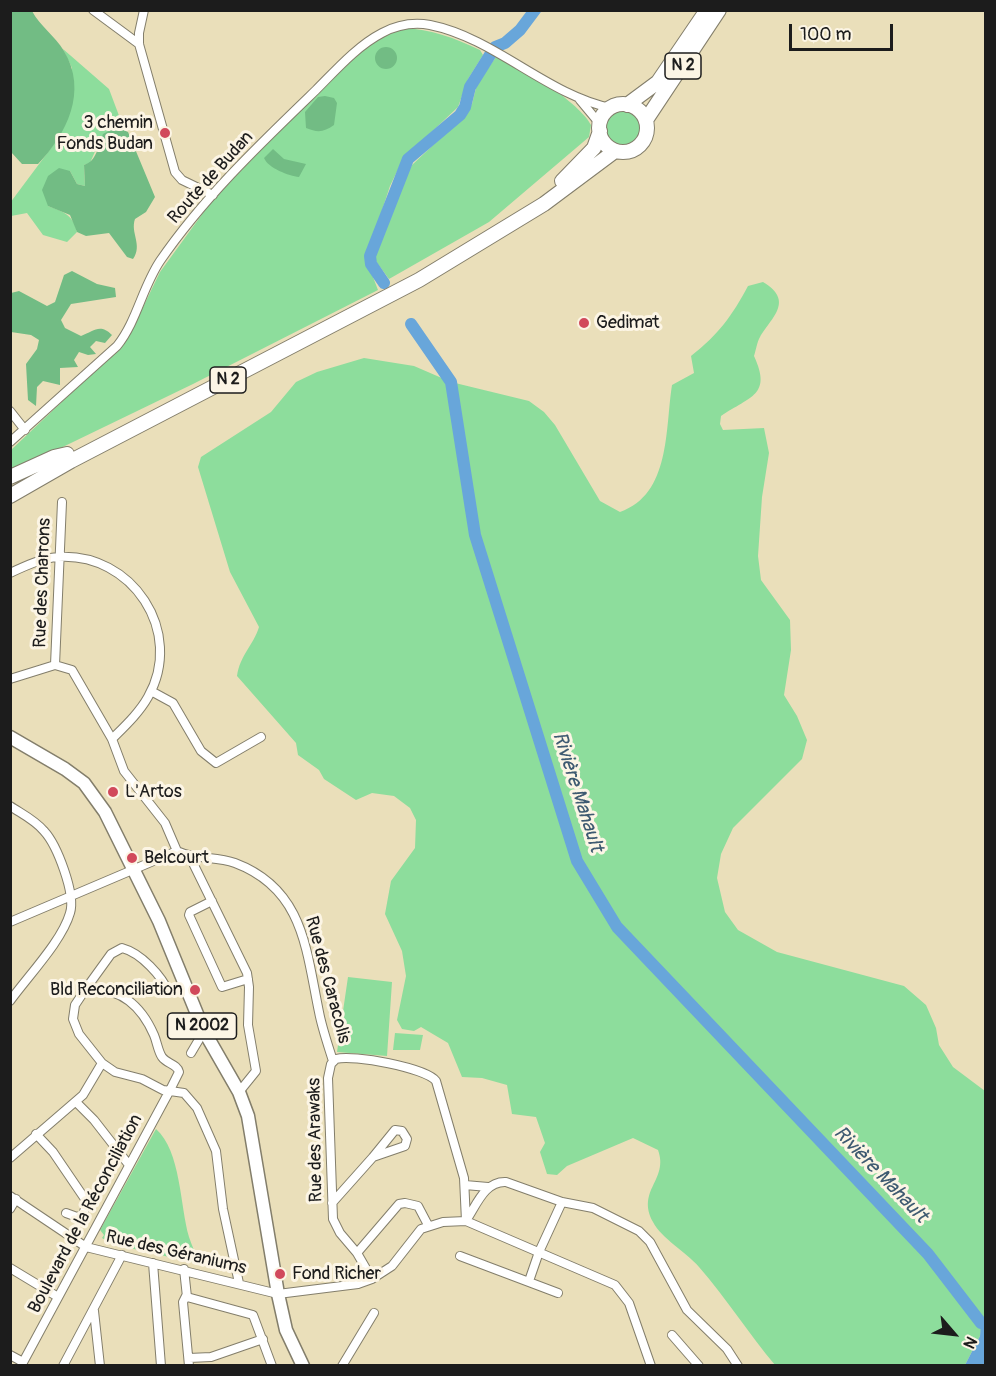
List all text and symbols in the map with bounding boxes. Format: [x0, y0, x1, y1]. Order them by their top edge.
scale bar [792, 12, 896, 50]
text: 100 m [800, 23, 852, 46]
road number: N 2 [665, 53, 701, 79]
place label: 3 chemin Fonds Budan [57, 112, 153, 154]
marker: 3 chemin Fonds Budan [158, 126, 172, 140]
street label: Route de Budan [164, 127, 258, 229]
place label: Gedimat [596, 312, 659, 334]
marker: Gedimat [577, 316, 591, 330]
road number: N 2 [210, 367, 246, 393]
street label: Rue des Charrons [30, 518, 56, 648]
water label: Rivière Mahault [546, 729, 608, 855]
place label: L'Artos [125, 781, 182, 803]
marker: L'Artos [106, 785, 120, 799]
place label: Belcourt [144, 847, 209, 869]
marker: Belcourt [125, 851, 139, 865]
street label: Rue des Caracolis [300, 914, 354, 1046]
place label: Bld Reconciliation [50, 979, 183, 1001]
marker: Bld Reconciliation [188, 983, 202, 997]
road number: N 2002 [168, 1013, 236, 1039]
street label: Rue des Arawaks [304, 1078, 328, 1202]
street label: Boulevard de la Réconciliation [24, 1111, 148, 1317]
water label: Rivière Mahault [828, 1122, 932, 1228]
street label: Rue des Géraniums [104, 1226, 248, 1280]
place label: Fond Richer [292, 1263, 381, 1285]
marker: Fond Richer [273, 1267, 287, 1281]
north arrow [924, 1304, 984, 1364]
text: N [959, 1333, 981, 1352]

